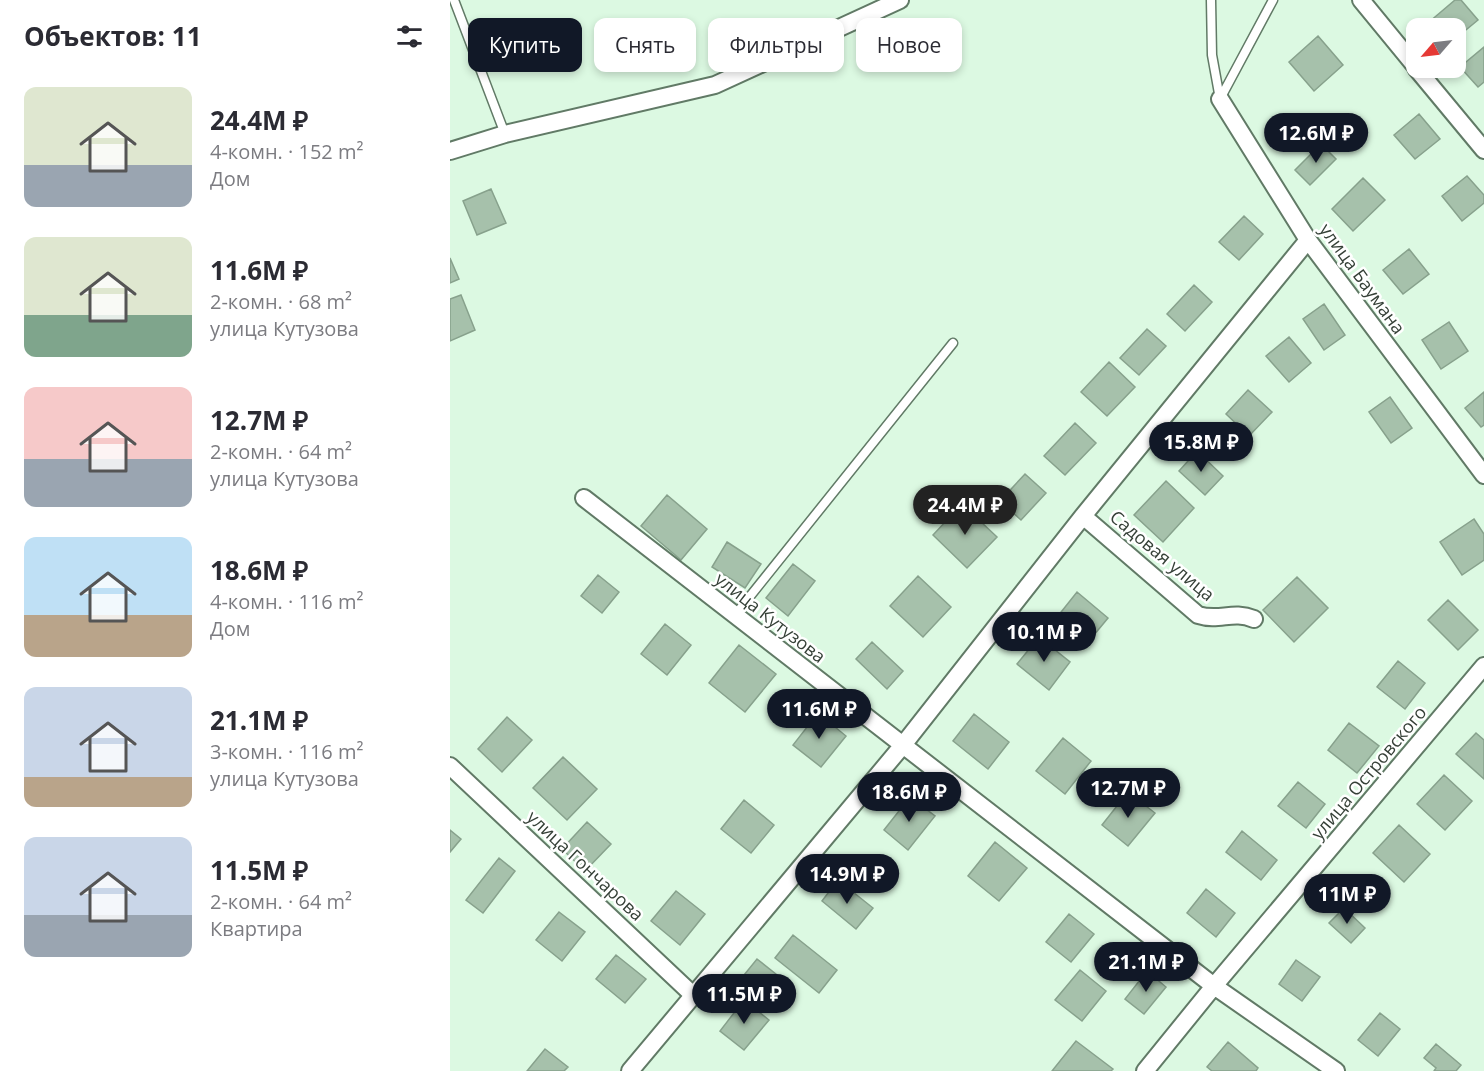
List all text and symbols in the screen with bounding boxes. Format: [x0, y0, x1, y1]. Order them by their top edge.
text: Объектов: 11 [24, 18, 202, 54]
chip: Купить [468, 18, 582, 72]
chip: Снять [594, 18, 696, 72]
chip: Фильтры [708, 18, 844, 72]
chip: Новое [856, 18, 962, 72]
north arrow [1406, 18, 1466, 78]
map controls [1406, 18, 1466, 78]
icon: filters [393, 20, 426, 53]
text: 24.4M ₽ [210, 102, 308, 138]
icon: home [72, 111, 144, 183]
pin: 12.6M ₽ [1261, 113, 1371, 164]
text: 12.6M ₽ [1278, 119, 1354, 146]
text: 4-комн. · 152 m² [210, 138, 363, 165]
text: Дом [210, 165, 250, 192]
street label: улица Баумана [1314, 218, 1411, 339]
text: 11.6M ₽ [210, 252, 308, 288]
icon: home [72, 261, 144, 333]
text: 2-комн. · 68 m² [210, 288, 352, 315]
text: улица Кутузова [210, 315, 359, 342]
text: 12.7M ₽ [210, 402, 308, 438]
icon: home [72, 411, 144, 483]
pin: 15.8M ₽ [1146, 422, 1256, 473]
text: 15.8M ₽ [1163, 428, 1239, 455]
text: 2-комн. · 64 m² [210, 438, 352, 465]
text: улица Кутузова [210, 465, 359, 492]
pin: 24.4M ₽ [910, 485, 1020, 536]
text: 24.4M ₽ [927, 491, 1003, 518]
street label: Садовая улица [1105, 504, 1220, 606]
text: 18.6M ₽ [210, 552, 308, 588]
icon: home [72, 561, 144, 633]
street label: улица Кутузова [710, 566, 831, 668]
text: 4-комн. · 116 m² [210, 588, 363, 615]
pin: 10.1M ₽ [989, 612, 1099, 663]
text: Дом [210, 615, 250, 642]
text: 10.1M ₽ [1006, 618, 1082, 645]
pin: 11.6M ₽ [764, 689, 874, 740]
text: 11.6M ₽ [781, 695, 857, 722]
street label: улица Островского [1305, 701, 1431, 844]
text: 21.1M ₽ [210, 702, 308, 738]
icon: home [72, 711, 144, 783]
text: 3-комн. · 116 m² [210, 738, 363, 765]
text: улица Кутузова [210, 765, 359, 792]
pin: 12.7M ₽ [1073, 768, 1183, 819]
pin: 18.6M ₽ [854, 772, 964, 823]
text: 12.7M ₽ [1090, 774, 1166, 801]
text: 18.6M ₽ [871, 778, 947, 805]
street label: улица Гончарова [522, 805, 649, 926]
text: 11.5M ₽ [210, 852, 308, 888]
pin: 14.9M ₽ [792, 854, 902, 905]
text: 14.9M ₽ [809, 860, 885, 887]
icon: home [72, 861, 144, 933]
pin: 11M ₽ [1305, 874, 1389, 925]
text: 11M ₽ [1318, 880, 1376, 907]
text: 2-комн. · 64 m² [210, 888, 352, 915]
text: Квартира [210, 915, 303, 942]
pin: 21.1M ₽ [1091, 942, 1201, 993]
text: 21.1M ₽ [1108, 948, 1184, 975]
pin: 11.5M ₽ [689, 974, 799, 1025]
text: 11.5M ₽ [706, 980, 782, 1007]

